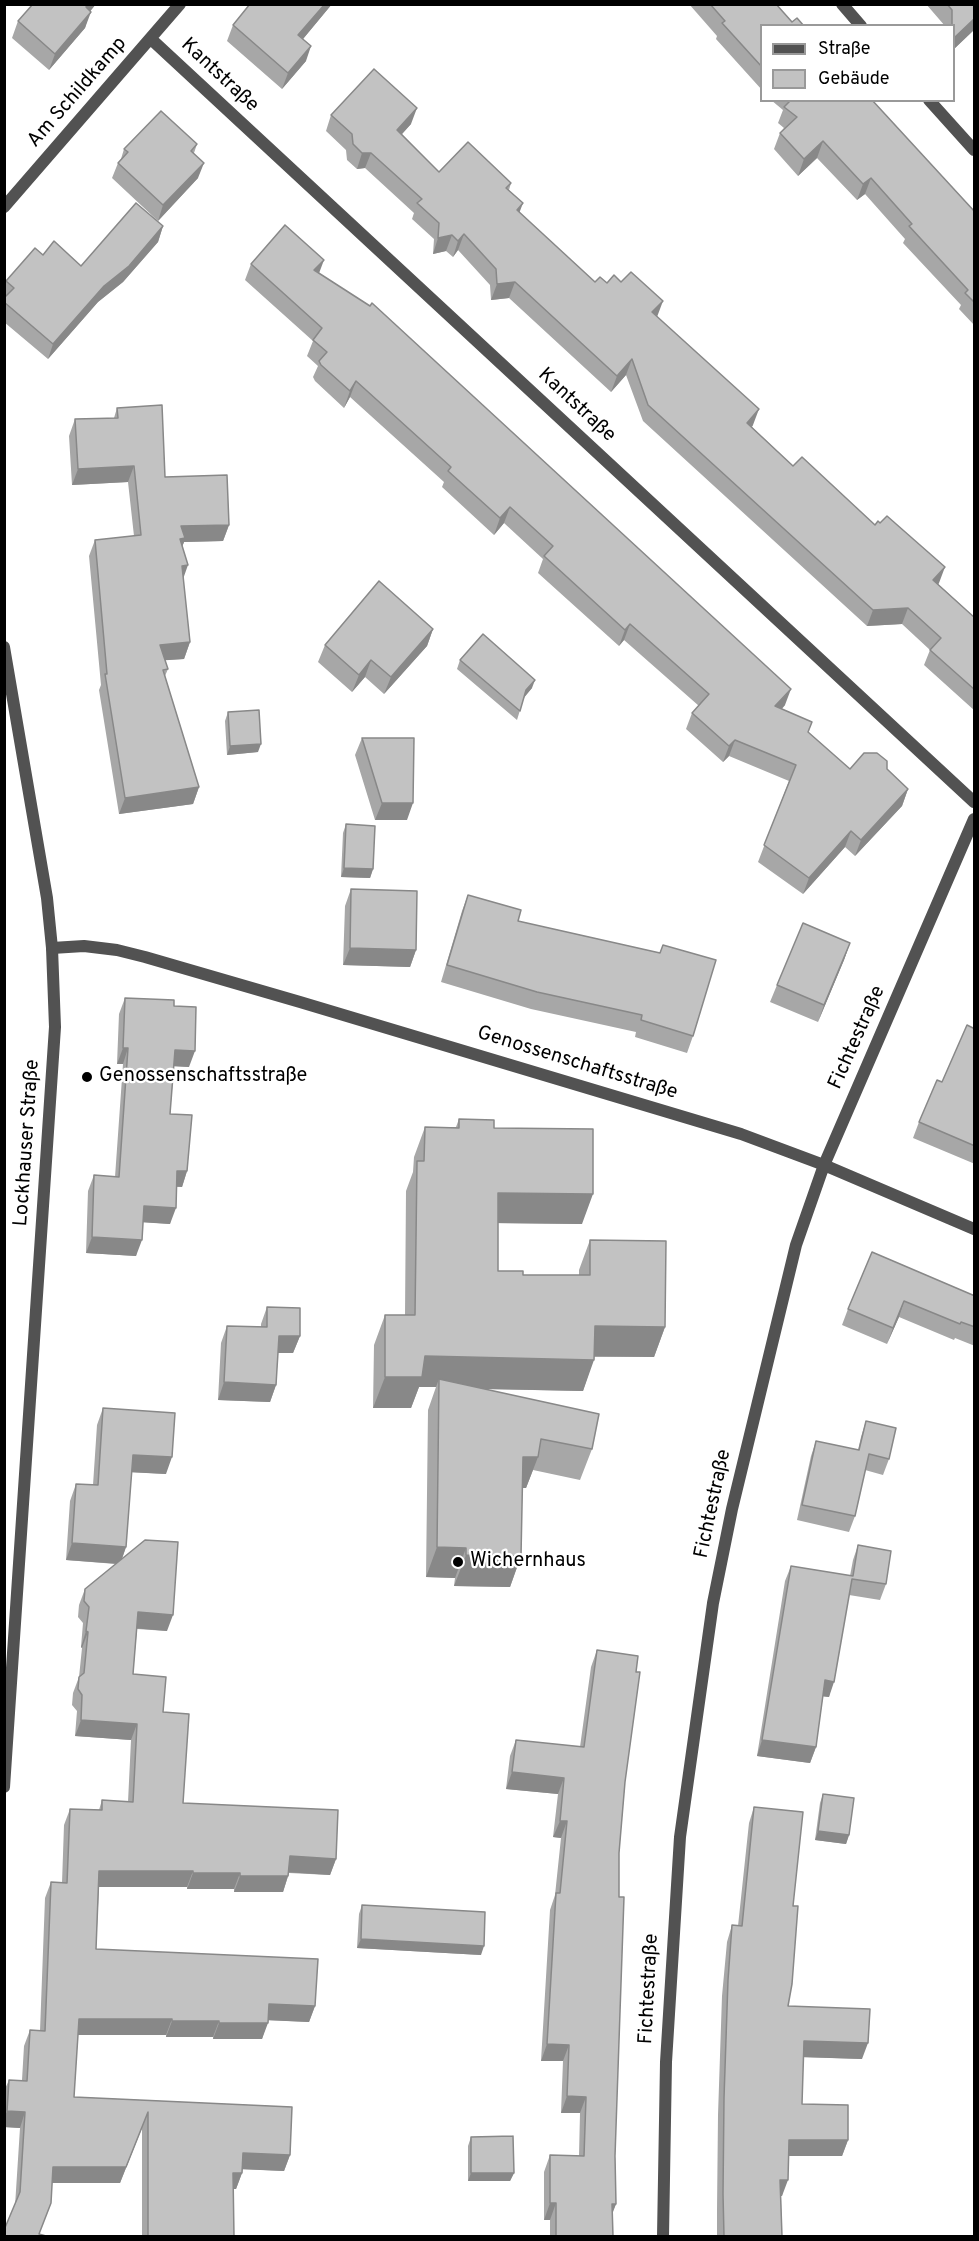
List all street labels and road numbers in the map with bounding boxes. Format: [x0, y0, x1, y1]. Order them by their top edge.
street label: Am Schildkamp [23, 33, 133, 153]
street label: Kantstraße [175, 34, 263, 118]
street label: Kantstraße [532, 364, 620, 448]
street label: Fichtestraße [824, 982, 892, 1094]
street label: Genossenschaftsstraße [474, 1022, 680, 1106]
street label: Lockhauser Straße [10, 1059, 46, 1227]
street label: Fichtestraße [691, 1447, 737, 1561]
street label: Fichtestraße [635, 1933, 665, 2045]

